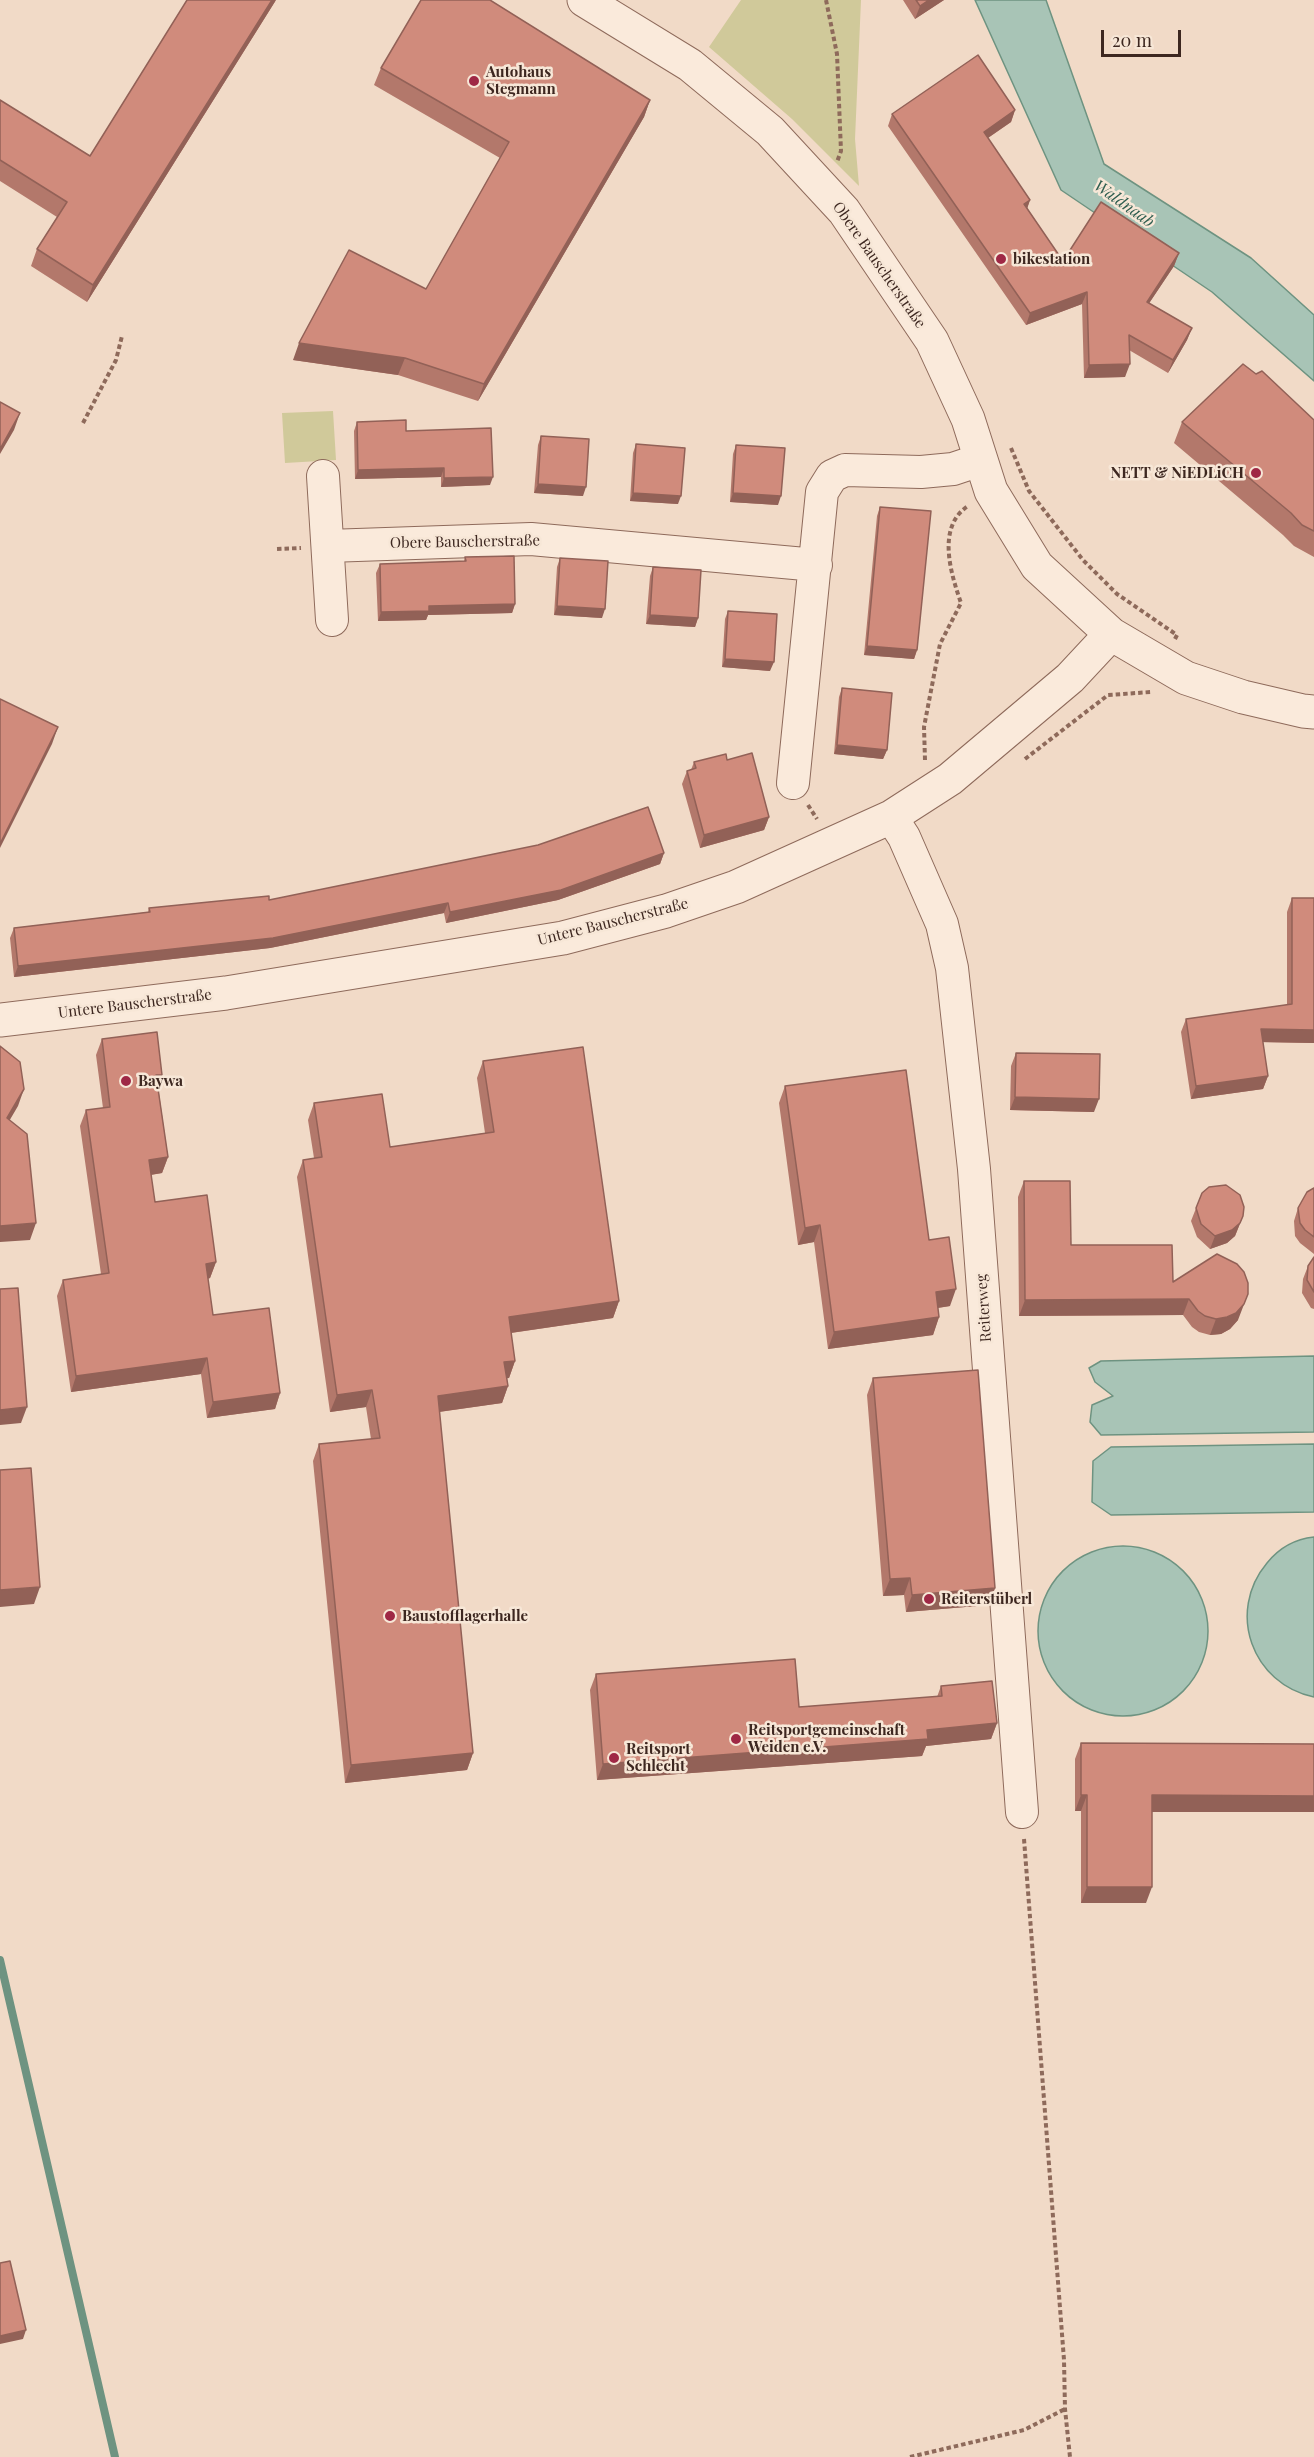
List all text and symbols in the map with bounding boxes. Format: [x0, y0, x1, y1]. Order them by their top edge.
scale bar [1104, 18, 1184, 56]
text: 20 m [1112, 28, 1152, 52]
place label: Autohaus Stegmann [486, 63, 556, 98]
marker: Autohaus Stegmann [467, 74, 481, 88]
water label: Waldnaab [1090, 176, 1158, 232]
street label: Obere Bauscherstraße [829, 198, 929, 332]
place label: bikestation [1013, 250, 1090, 268]
marker: bikestation [994, 252, 1008, 266]
place label: NETT & NiEDLiCH [1110, 464, 1244, 482]
marker: NETT & NiEDLiCH [1249, 466, 1263, 480]
street label: Obere Bauscherstraße [390, 532, 540, 552]
street label: Untere Bauscherstraße [536, 895, 690, 949]
street label: Untere Bauscherstraße [57, 986, 213, 1022]
place label: Baywa [138, 1072, 183, 1090]
marker: Baywa [119, 1074, 133, 1088]
street label: Reiterweg [973, 1273, 995, 1343]
place label: Reiterstüberl [941, 1590, 1032, 1608]
marker: Reiterstüberl [922, 1592, 936, 1606]
place label: Baustofflagerhalle [402, 1607, 528, 1625]
marker: Baustofflagerhalle [383, 1609, 397, 1623]
place label: Reitsportgemeinschaft Weiden e.V. [748, 1721, 905, 1756]
marker: Reitsportgemeinschaft Weiden e.V. [729, 1732, 743, 1746]
place label: Reitsport Schlecht [626, 1740, 691, 1775]
marker: Reitsport Schlecht [607, 1751, 621, 1765]

